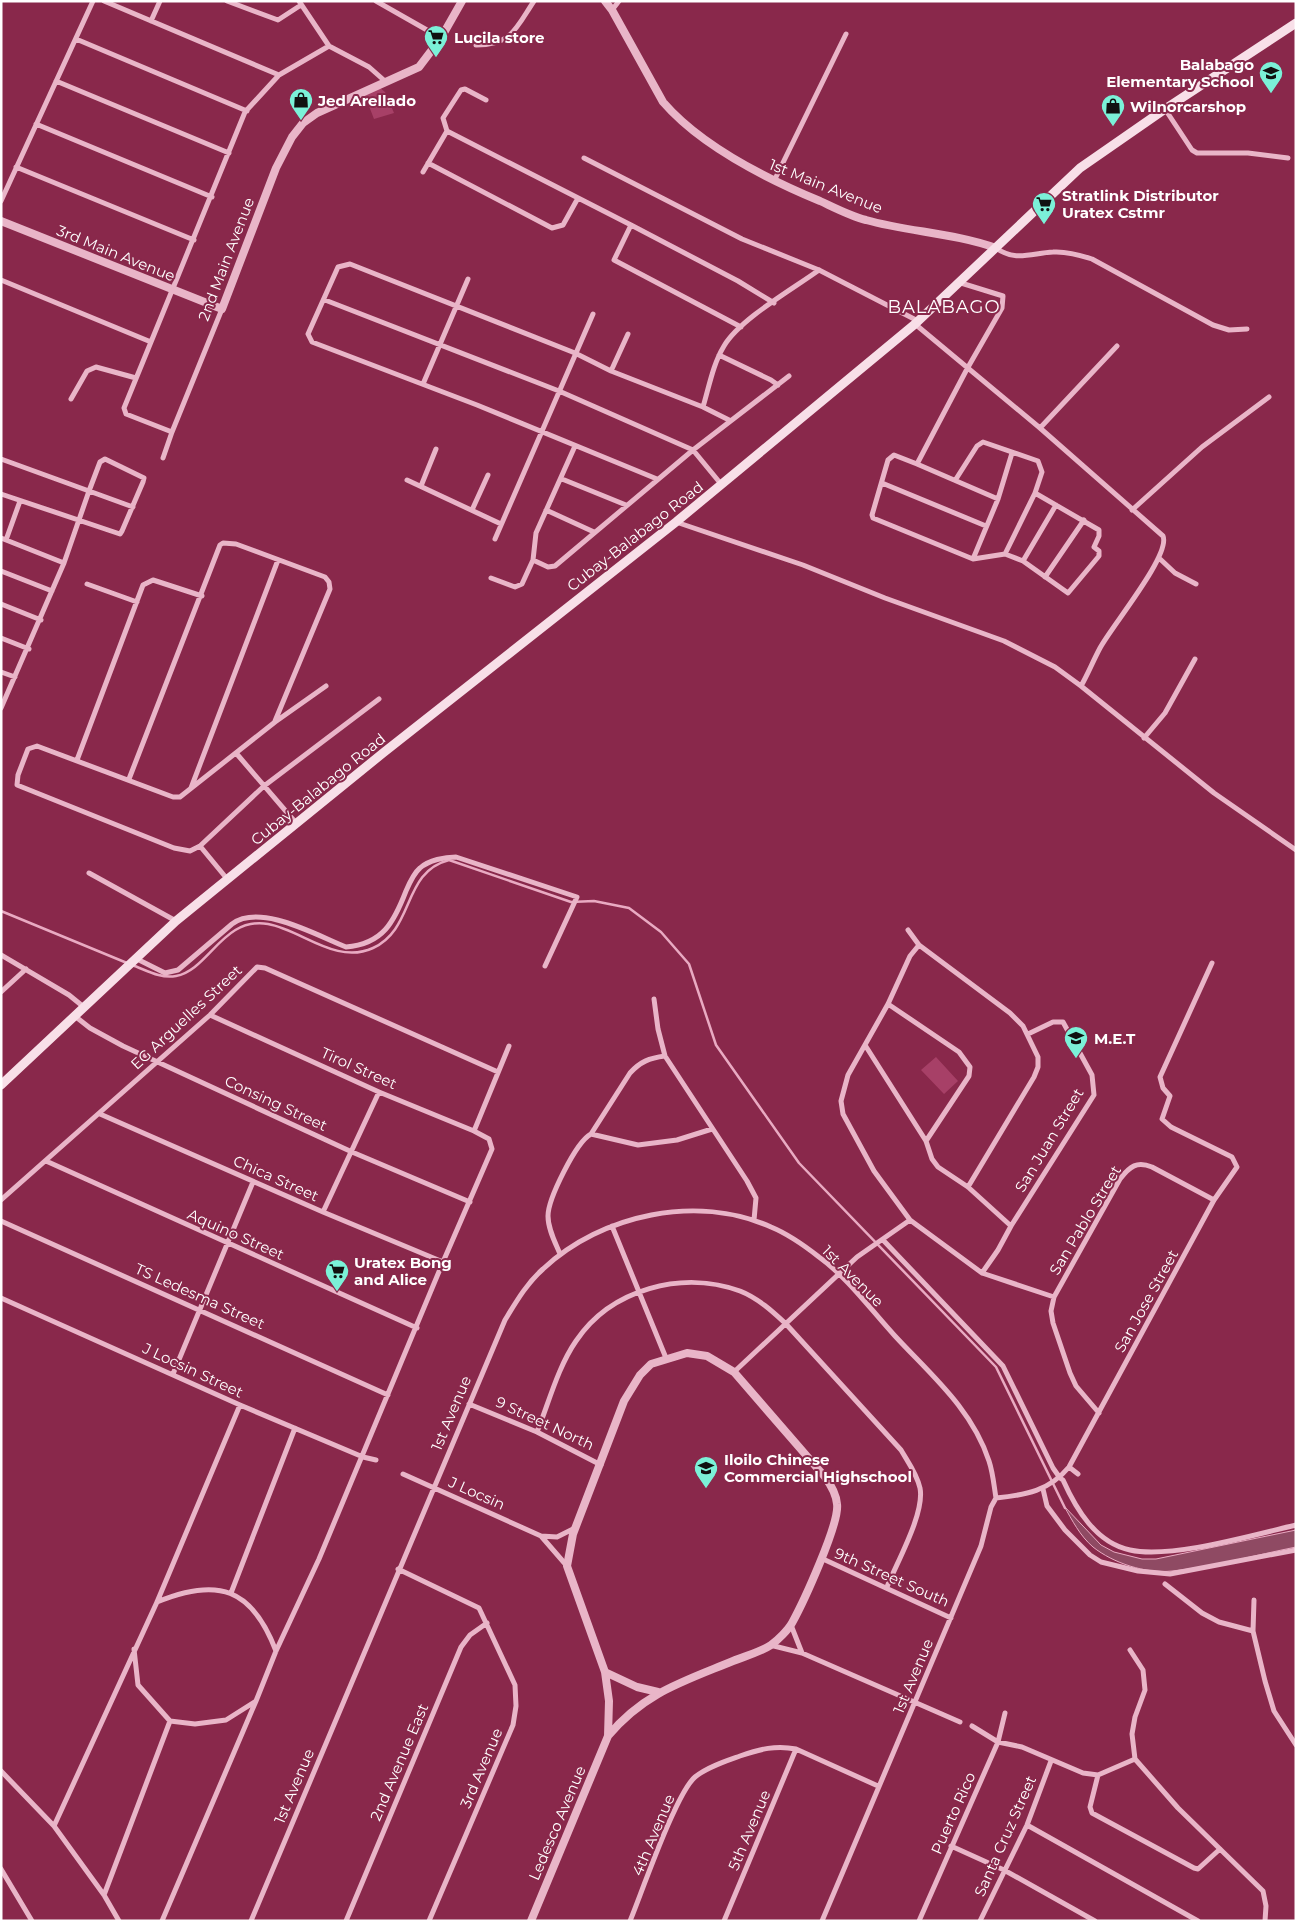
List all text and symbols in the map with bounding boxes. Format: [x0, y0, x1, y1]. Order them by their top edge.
supermarket icon: Lucila store [423, 24, 449, 58]
place label: Lucila store [454, 28, 545, 47]
place label: Balabago Elementary School [1106, 55, 1254, 91]
school or university icon: Balabago Elementary School [1258, 60, 1284, 94]
shop icon: Jed Arellado [288, 87, 314, 121]
place label: Jed Arellado [317, 91, 416, 110]
shop icon: Wilnorcarshop [1100, 93, 1126, 127]
place label: Wilnorcarshop [1130, 97, 1246, 116]
street label: 1st Main Avenue [767, 155, 885, 217]
place label: Stratlink Distributor Uratex Cstmr [1062, 186, 1219, 222]
supermarket icon: Stratlink Distributor Uratex Cstmr [1031, 191, 1057, 225]
street label: 2nd Main Avenue [194, 195, 258, 323]
street label: 3rd Main Avenue [54, 221, 178, 285]
district label: BALABAGO [887, 296, 1001, 318]
street label: Cubay-Balabago Road [563, 477, 707, 595]
street label: Cubay-Balabago Road [247, 729, 389, 849]
street label: EG Arguelles Street [126, 961, 246, 1073]
school or university icon: M.E.T [1063, 1025, 1089, 1059]
place label: M.E.T [1094, 1029, 1136, 1048]
street label: Tirol Street [318, 1043, 400, 1093]
street label: Consing Street [222, 1071, 330, 1135]
street label: San Juan Street [1010, 1085, 1088, 1195]
street label: Chica Street [230, 1151, 322, 1205]
street label: San Pablo Street [1045, 1162, 1125, 1278]
street label: Aquino Street [185, 1204, 287, 1264]
street label: 1st Avenue [818, 1241, 888, 1311]
street label: San Jose Street [1110, 1246, 1182, 1356]
place label: Uratex Bong and Alice [354, 1253, 452, 1289]
supermarket icon: Uratex Bong and Alice [324, 1258, 350, 1292]
street label: TS Ledesma Street [132, 1259, 268, 1333]
street label: J Locsin Street [139, 1338, 246, 1402]
street label: 1st Avenue [427, 1373, 475, 1453]
street label: 9 Street North [493, 1392, 597, 1454]
place label: Iloilo Chinese Commercial Highschool [724, 1450, 912, 1486]
school or university icon: Iloilo Chinese Commercial Highschool [693, 1455, 719, 1489]
street label: J Locsin [445, 1472, 508, 1514]
street label: 9th Street South [832, 1543, 952, 1611]
street label: 1st Avenue [889, 1636, 937, 1716]
street label: 2nd Avenue East [366, 1701, 432, 1823]
street label: 3rd Avenue [456, 1725, 506, 1811]
street label: 1st Avenue [270, 1746, 318, 1826]
street label: Ledesco Avenue [524, 1763, 590, 1883]
street label: Puerto Rico [926, 1769, 980, 1857]
street label: Santa Cruz Street [970, 1773, 1040, 1899]
street label: 5th Avenue [724, 1787, 774, 1873]
street label: 4th Avenue [627, 1791, 679, 1879]

